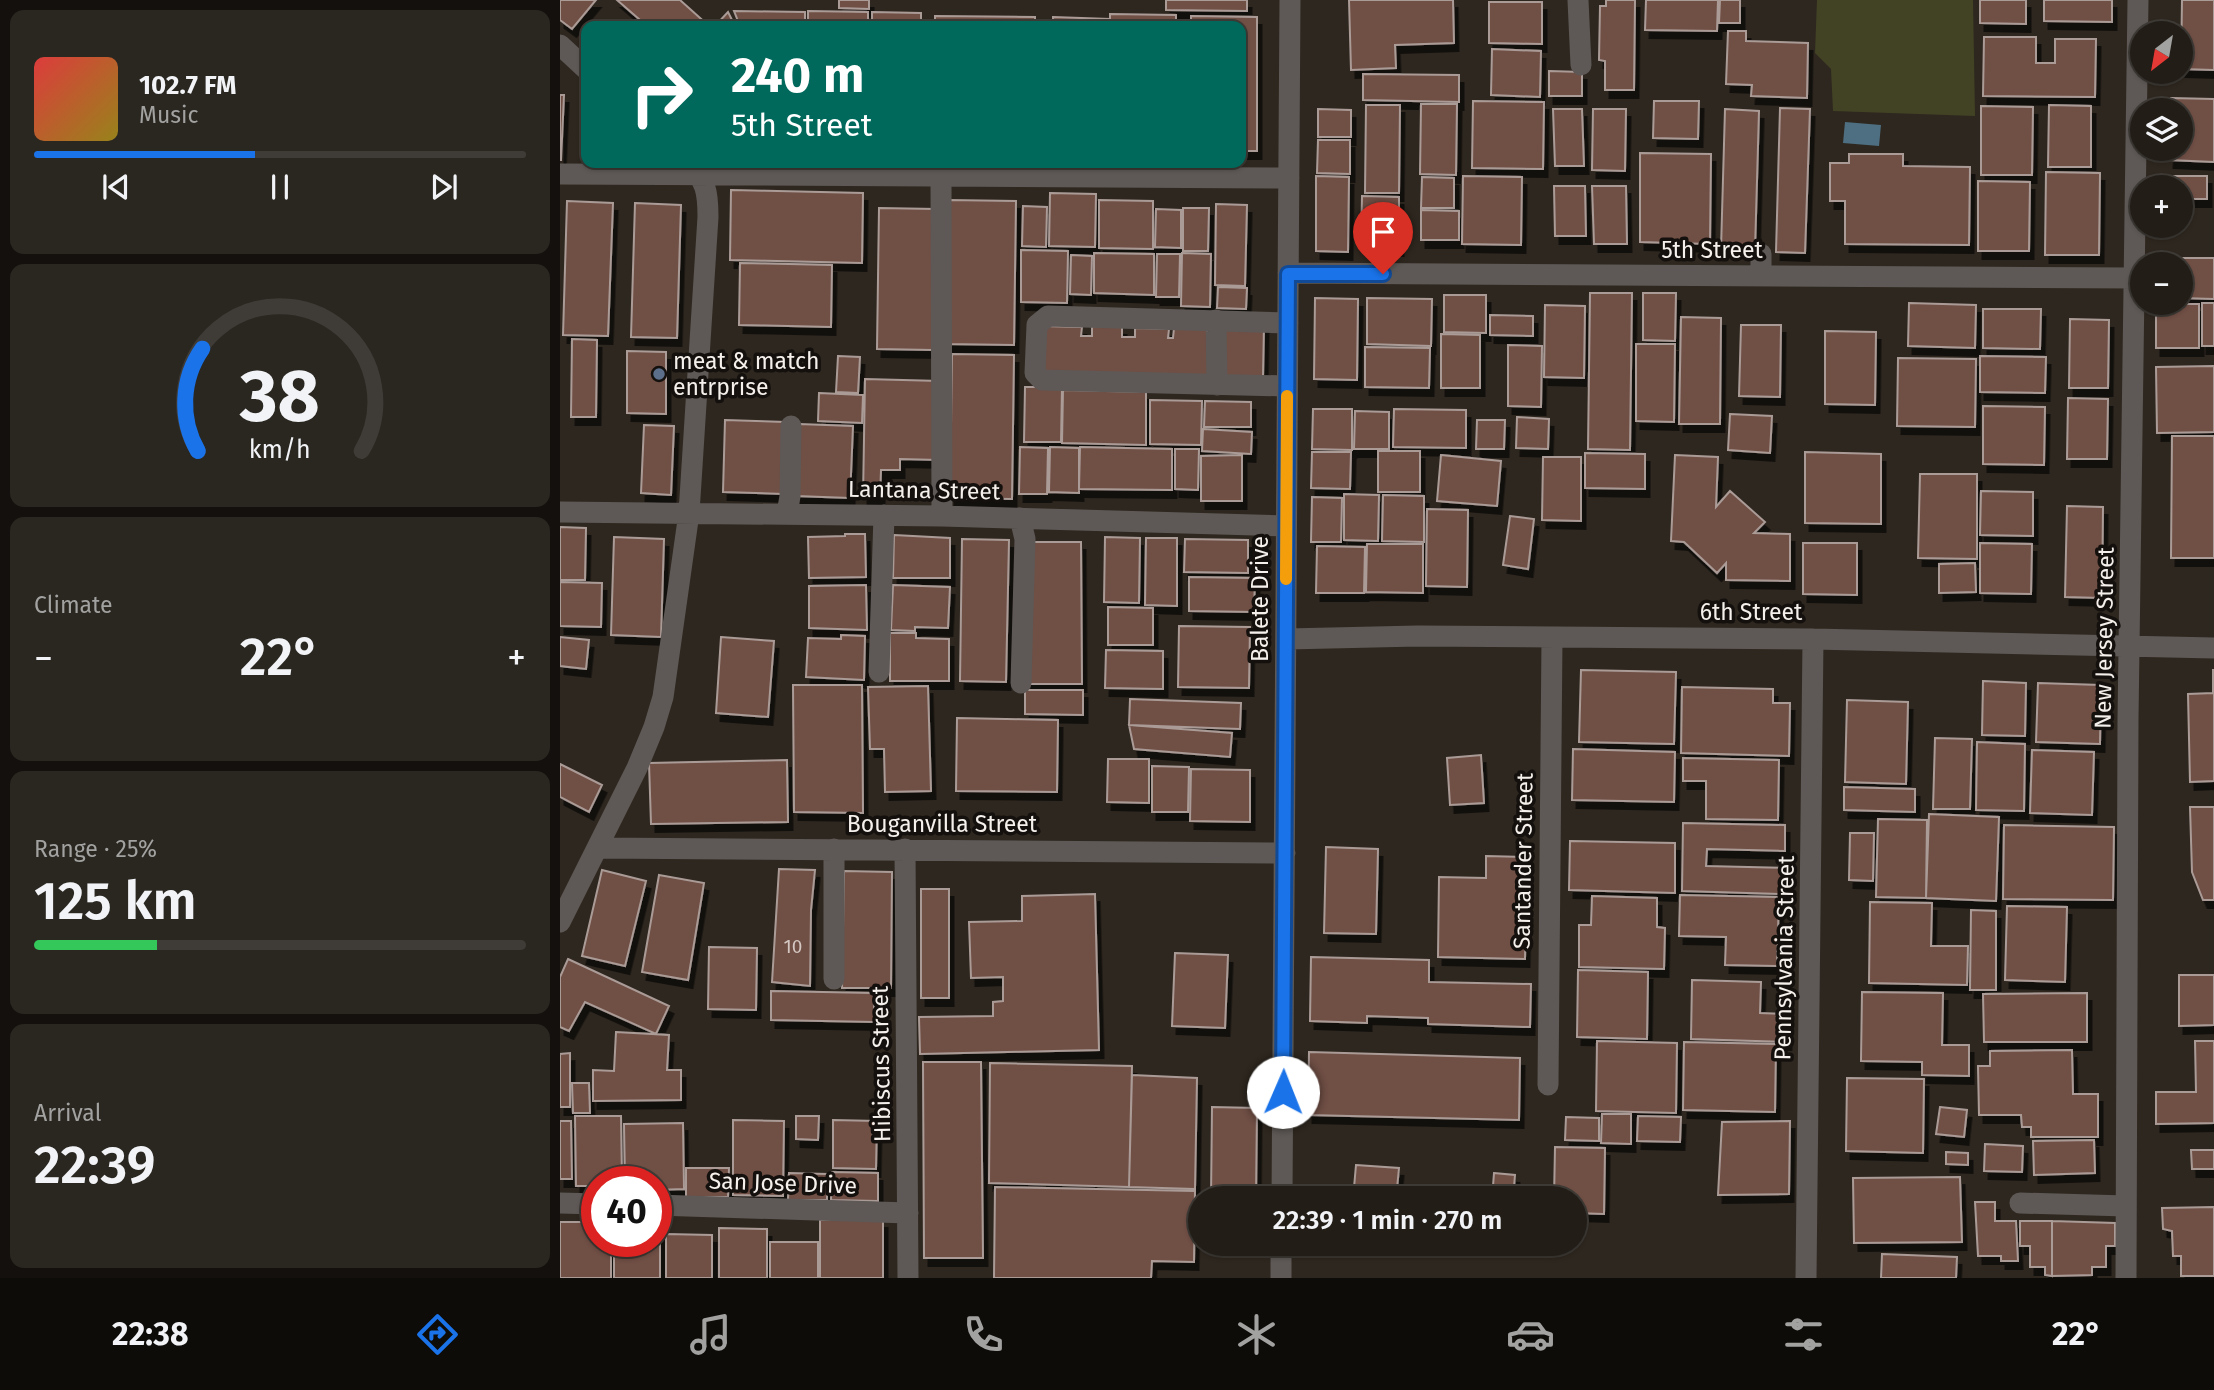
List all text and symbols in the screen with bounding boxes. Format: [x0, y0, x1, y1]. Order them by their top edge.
north arrow [2130, 21, 2193, 84]
map controls [2130, 21, 2193, 315]
text: 240 m [731, 46, 864, 105]
icon: right [616, 49, 707, 140]
text: 102.7 FM [139, 70, 236, 101]
button: layers [2130, 98, 2193, 161]
text: Music [139, 101, 199, 129]
text: 5th Street [731, 106, 872, 144]
icon: previous [97, 168, 135, 206]
icon: pause [261, 168, 299, 206]
icon: next [425, 168, 463, 206]
button: + [2130, 175, 2193, 238]
pin [1353, 202, 1413, 274]
icon: arrive [1364, 213, 1402, 251]
street label: 5th Street [1661, 236, 1764, 264]
button: − [2130, 252, 2193, 315]
place label: meat & match entrprise [673, 347, 819, 401]
text: 38 [239, 354, 320, 441]
marker: meat & match entrprise [651, 366, 667, 382]
text: km/h [249, 435, 311, 465]
street label: Lantana Street [848, 475, 1001, 505]
street label: Balete Drive [1246, 536, 1274, 662]
street label: New Jersey Street [2088, 546, 2120, 729]
text: Climate [34, 591, 113, 619]
street label: 6th Street [1700, 598, 1803, 626]
text: 22° [240, 626, 320, 689]
text: − [34, 635, 53, 681]
text: + [507, 635, 526, 681]
street label: Santander Street [1507, 772, 1539, 949]
street label: Bouganvilla Street [847, 810, 1038, 838]
text: Range · 25% [34, 835, 157, 863]
street label: Pennsylvania Street [1768, 855, 1800, 1061]
text: 125 km [34, 870, 197, 933]
house number: 10 [784, 935, 802, 958]
street label: Hibiscus Street [866, 985, 896, 1142]
position arrow [1246, 1055, 1320, 1129]
text: Arrival [34, 1099, 101, 1127]
text: 22:39 [34, 1134, 155, 1197]
speed limit sign: 40 [581, 1166, 672, 1257]
street label: San Jose Drive [708, 1166, 858, 1200]
text: 22:39 · 1 min · 270 m [1273, 1205, 1502, 1236]
icon: directions [413, 1310, 462, 1359]
icon: music [686, 1310, 735, 1359]
icon: phone [959, 1310, 1008, 1359]
icon: climate [1232, 1310, 1281, 1359]
icon: car [1506, 1310, 1555, 1359]
icon: filters [1779, 1310, 1828, 1359]
text: 22:38 [112, 1315, 189, 1353]
text: 22° [2052, 1315, 2102, 1353]

